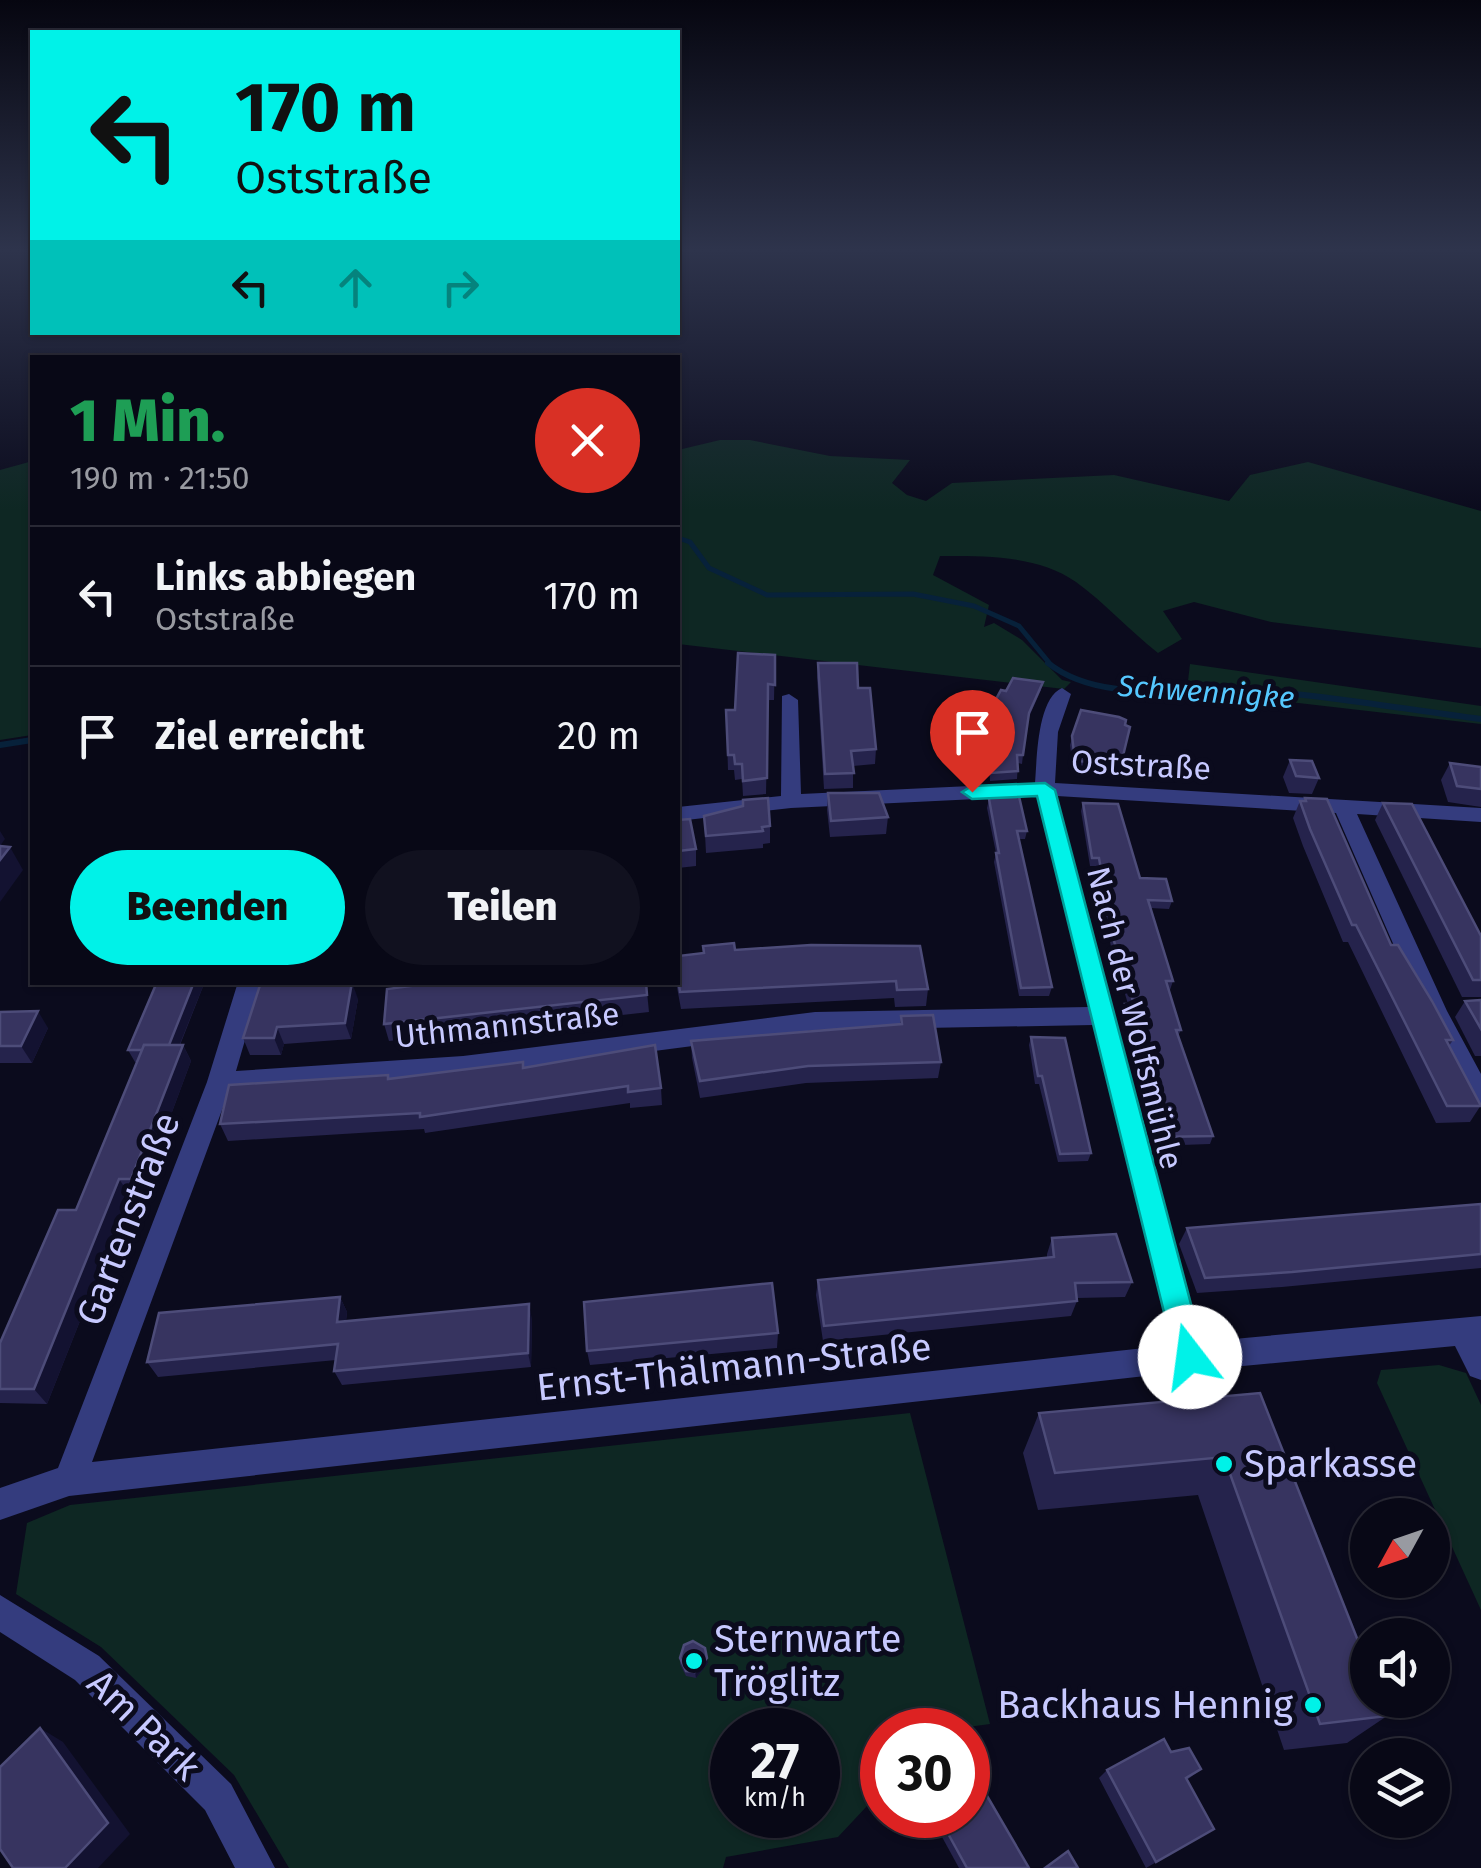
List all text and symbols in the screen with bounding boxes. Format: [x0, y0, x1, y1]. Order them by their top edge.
text: 170 m [235, 66, 416, 150]
icon: left [70, 70, 200, 200]
text: Oststraße [235, 151, 432, 205]
icon: left [223, 260, 278, 315]
icon: ahead [328, 260, 383, 315]
icon: right [433, 260, 488, 315]
text: 1 Min. [70, 385, 225, 457]
button: close [535, 388, 640, 493]
text: 190 m · 21:50 [70, 459, 250, 497]
text: Links abbiegen [155, 554, 416, 600]
icon: left [70, 569, 125, 624]
text: 170 m [543, 573, 640, 619]
text: Oststraße [155, 600, 295, 638]
water label: Schwennigke [1115, 668, 1296, 716]
pin [930, 690, 1015, 793]
icon: arrive [945, 705, 1000, 760]
icon: arrive [70, 709, 125, 764]
text: Ziel erreicht [155, 713, 364, 759]
text: 20 m [557, 713, 640, 759]
street label: Oststraße [1070, 742, 1212, 788]
button: Beenden [70, 850, 345, 965]
button: Teilen [365, 850, 640, 965]
street label: Nach der Wolfsmühle [1079, 863, 1191, 1173]
street label: Uthmannstraße [393, 994, 621, 1056]
street label: Gartenstraße [66, 1106, 190, 1332]
position arrow [1138, 1305, 1242, 1409]
street label: Ernst-Thälmann-Straße [534, 1323, 934, 1411]
place label: Sparkasse [1244, 1441, 1417, 1487]
marker: Sparkasse [1213, 1453, 1235, 1475]
north arrow [1350, 1498, 1450, 1598]
map controls [1350, 1498, 1450, 1838]
place label: Sternwarte Tröglitz [714, 1616, 902, 1706]
button: sound [1350, 1618, 1450, 1718]
marker: Sternwarte Tröglitz [683, 1650, 705, 1672]
street label: Am Park [78, 1660, 210, 1790]
place label: Backhaus Hennig [997, 1682, 1293, 1728]
marker: Backhaus Hennig [1302, 1694, 1324, 1716]
speed limit sign: 30 [860, 1708, 990, 1838]
text: 27 [751, 1731, 799, 1791]
button: layers [1350, 1738, 1450, 1838]
text: km/h [744, 1783, 806, 1813]

